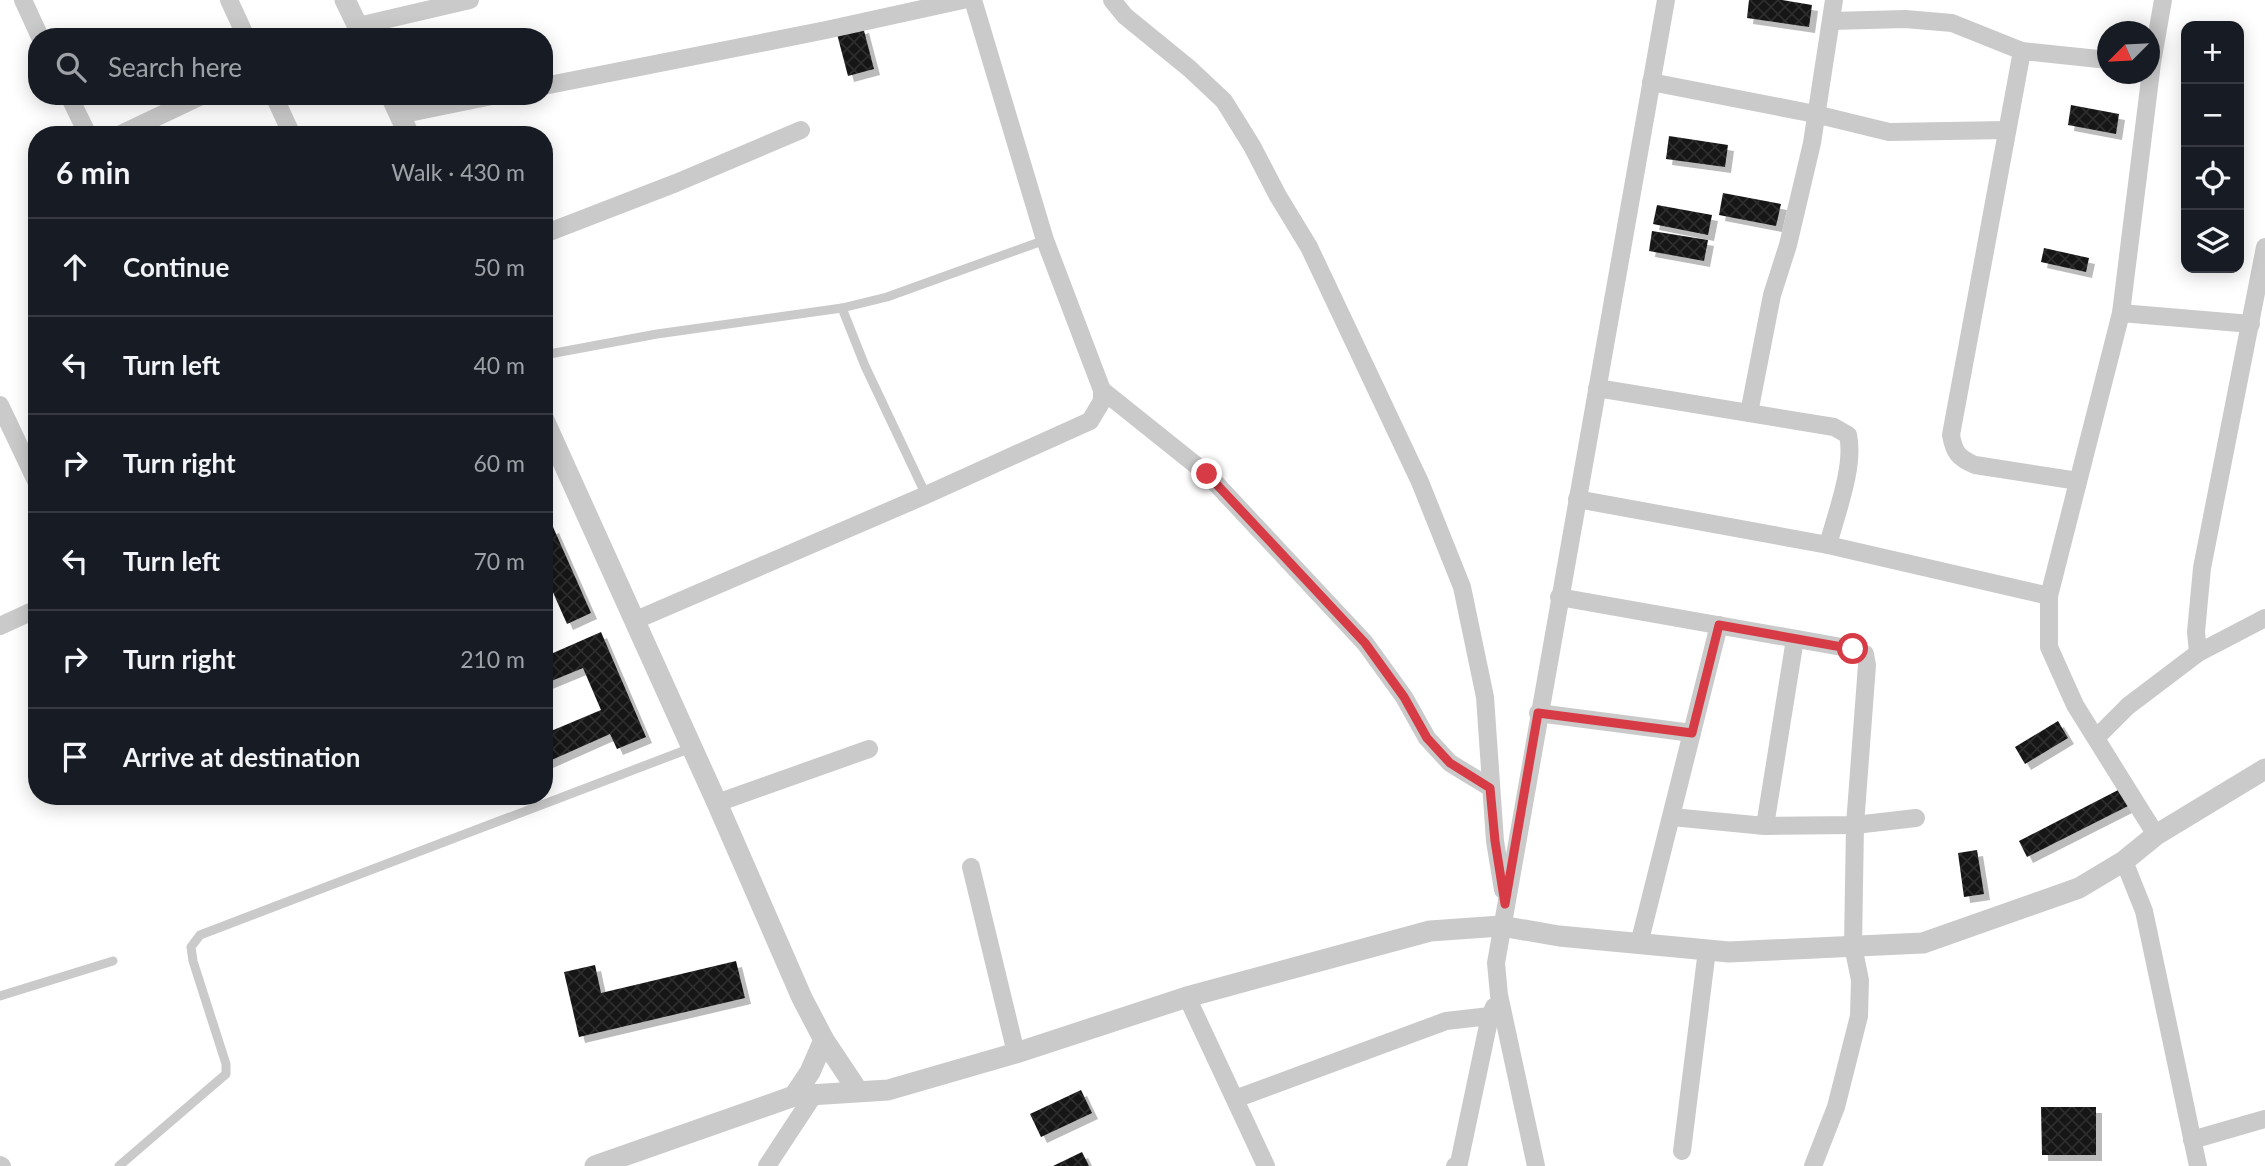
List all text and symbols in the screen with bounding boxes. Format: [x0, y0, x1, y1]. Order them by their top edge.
north arrow [2097, 21, 2160, 84]
map controls [2181, 21, 2244, 273]
button: + [2181, 21, 2244, 84]
search box [28, 28, 553, 105]
icon: search [52, 48, 90, 86]
text: Search here [108, 51, 242, 83]
button: − [2181, 84, 2244, 147]
button: locate [2181, 147, 2244, 210]
text: 6 min [56, 154, 130, 190]
text: Walk · 430 m [391, 158, 525, 186]
button: layers [2181, 210, 2244, 273]
icon: ahead [56, 248, 94, 286]
text: Continue [123, 251, 229, 283]
text: 50 m [474, 253, 525, 281]
icon: left [56, 346, 94, 384]
text: Turn left [123, 349, 220, 381]
text: 40 m [474, 351, 525, 379]
icon: right [56, 444, 94, 482]
text: Turn right [123, 447, 236, 479]
text: 60 m [474, 449, 525, 477]
route end [1191, 458, 1222, 489]
icon: left [56, 542, 94, 580]
text: Turn left [123, 545, 220, 577]
text: 70 m [474, 547, 525, 575]
route start [1837, 633, 1868, 664]
icon: right [56, 640, 94, 678]
text: Turn right [123, 643, 236, 675]
text: 210 m [460, 645, 525, 673]
icon: arrive [56, 738, 94, 776]
text: Arrive at destination [123, 741, 360, 773]

